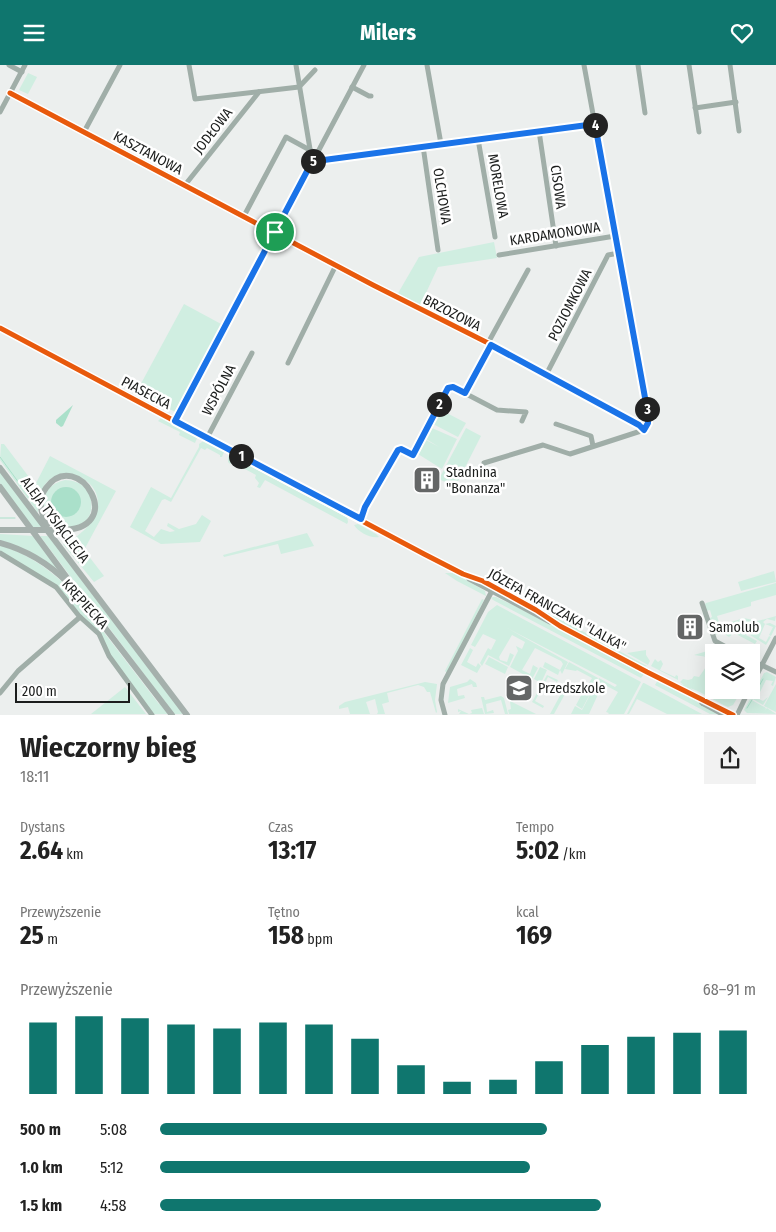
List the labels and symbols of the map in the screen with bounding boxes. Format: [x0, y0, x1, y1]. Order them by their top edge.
street label: JODŁOWA [190, 104, 236, 157]
pin: 4 [582, 113, 608, 137]
street label: KASZTANOWA [110, 128, 186, 179]
pin: 5 [300, 149, 326, 173]
street label: MORELOWA [484, 153, 512, 220]
street label: CISOWA [546, 164, 570, 211]
street label: OLCHOWA [429, 167, 455, 226]
pin [254, 211, 296, 253]
street label: KARDAMONOWA [508, 218, 602, 250]
street label: POZIOMKOWA [545, 266, 596, 344]
street label: BRZOZOWA [420, 291, 484, 335]
street label: WSPÓLNA [198, 360, 240, 418]
street label: PIASECKA [118, 373, 174, 413]
pin: 2 [426, 391, 452, 417]
pin: 3 [634, 397, 660, 421]
pin: 1 [228, 443, 254, 469]
place label: Stadnina "Bonanza" [446, 464, 505, 497]
building icon: Stadnina "Bonanza" [412, 465, 442, 495]
street label: ALEJA TYSIĄCLECIA [17, 474, 93, 567]
street label: JÓZEFA FRANCZAKA "LALKA" [485, 564, 629, 655]
street label: KRĘPIECKA [58, 576, 112, 633]
building icon: Samolub [675, 612, 705, 642]
place label: Samolub [709, 619, 759, 636]
school or university icon: Przedszkole [504, 673, 534, 703]
scale bar [15, 679, 130, 703]
place label: Przedszkole [538, 680, 606, 697]

